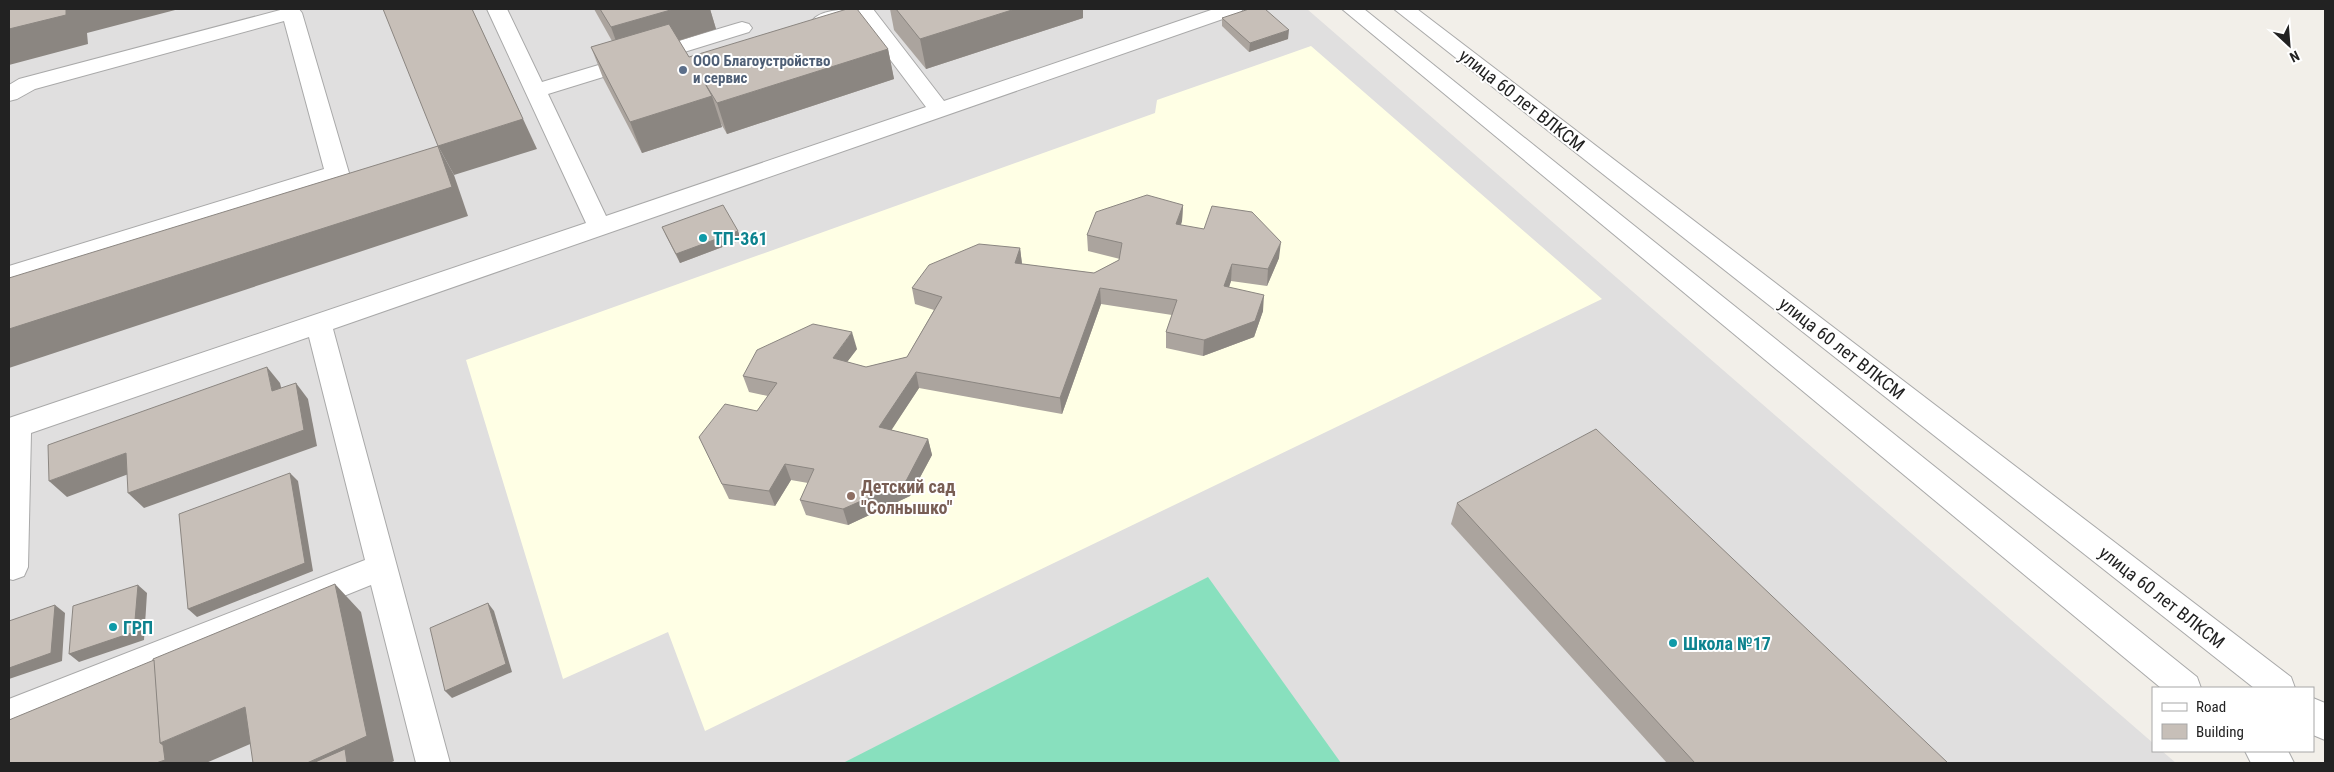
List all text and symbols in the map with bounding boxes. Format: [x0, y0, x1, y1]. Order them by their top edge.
north arrow [2264, 20, 2314, 70]
street label: улица 60 лет ВЛКСМ [1455, 44, 1589, 156]
text: N [2287, 48, 2302, 66]
place label: ООО Благоустройство и сервис [693, 52, 830, 87]
marker: ООО Благоустройство и сервис [677, 64, 689, 76]
place label: ТП-361 [713, 228, 768, 249]
marker: ТП-361 [697, 232, 709, 244]
street label: улица 60 лет ВЛКСМ [1775, 292, 1909, 404]
place label: Детский сад "Солнышко" [861, 476, 955, 518]
marker: Детский сад "Солнышко" [845, 490, 857, 502]
street label: улица 60 лет ВЛКСМ [2095, 541, 2229, 653]
place label: ГРП [123, 617, 153, 638]
marker: ГРП [107, 621, 119, 633]
place label: Школа №17 [1683, 633, 1771, 654]
marker: Школа №17 [1667, 637, 1679, 649]
legend [2152, 687, 2314, 752]
text: Road [2196, 698, 2226, 716]
text: Building [2196, 723, 2244, 741]

